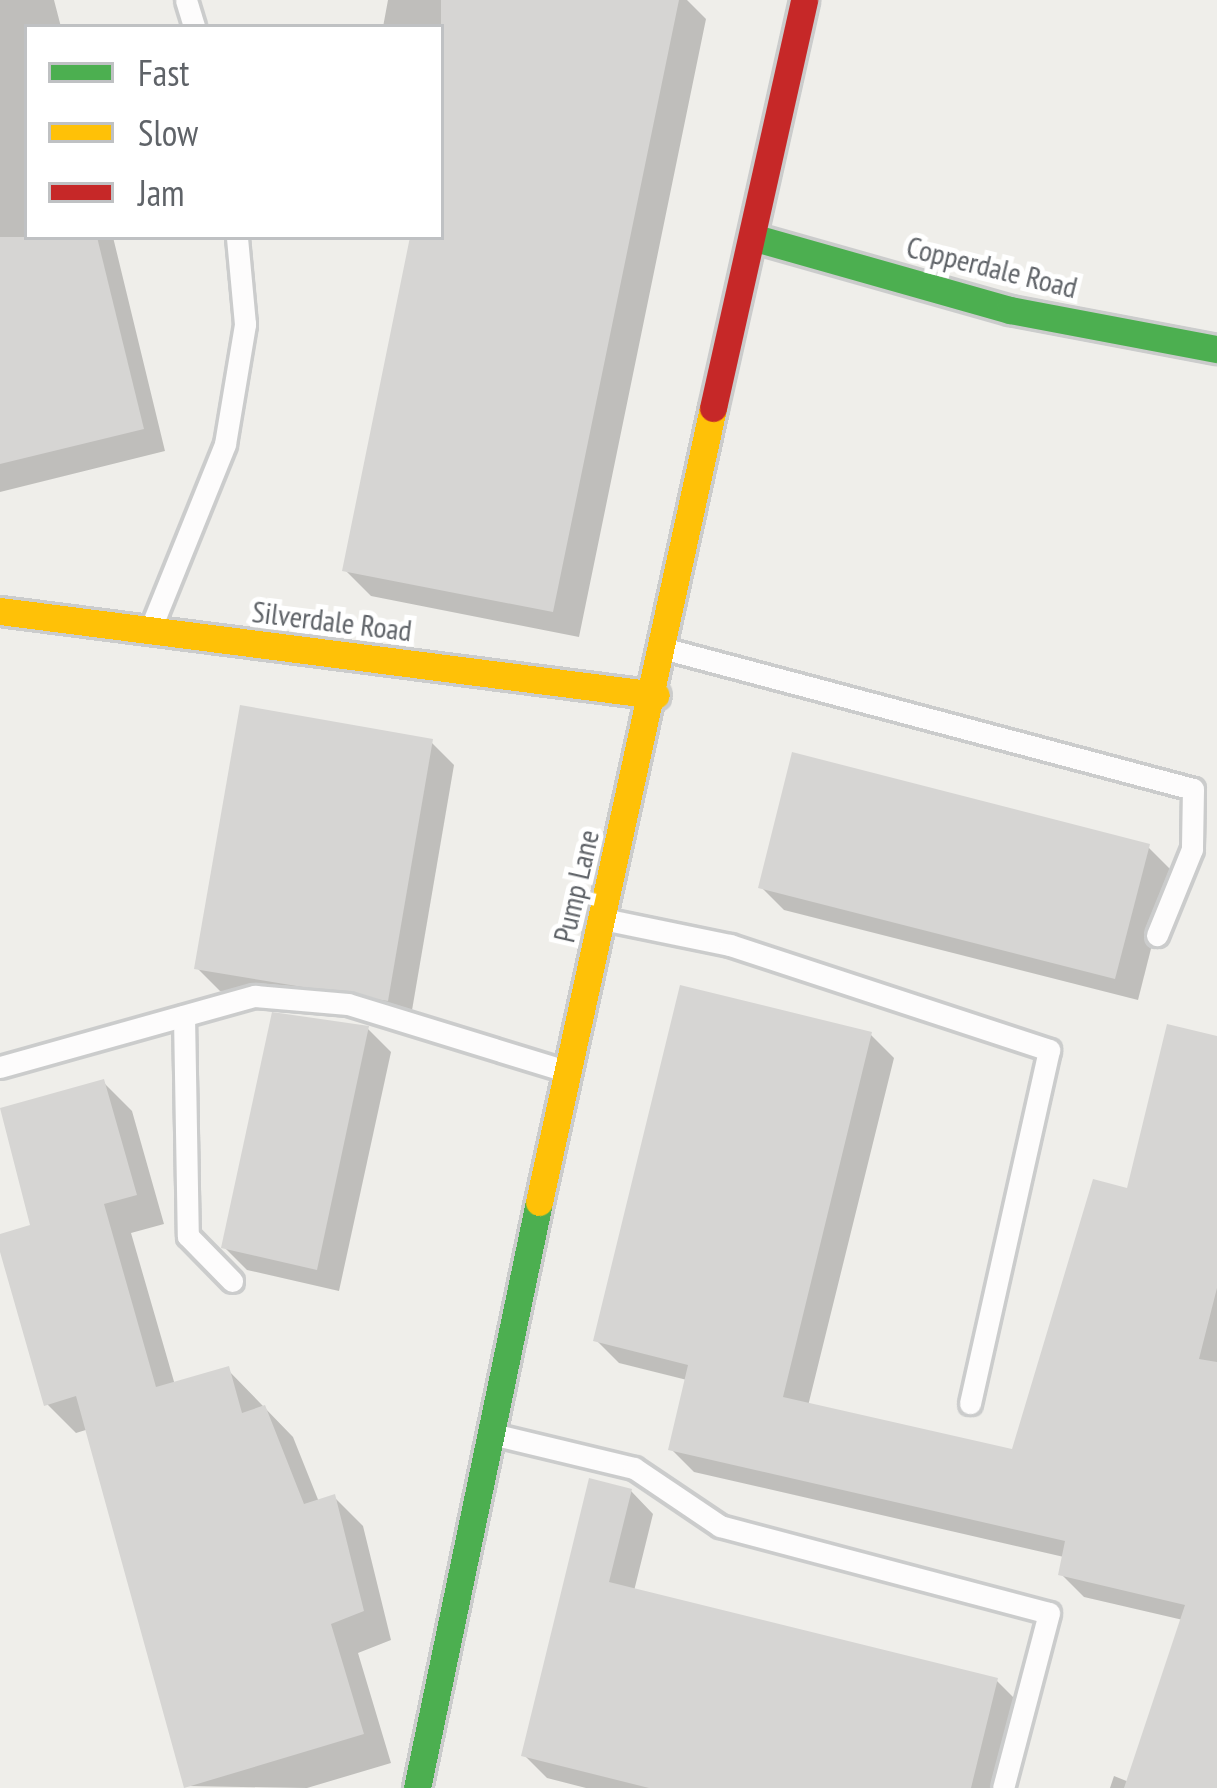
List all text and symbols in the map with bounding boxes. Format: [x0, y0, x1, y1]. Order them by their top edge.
legend [24, 24, 444, 240]
text: Fast [138, 49, 189, 96]
text: Slow [138, 109, 198, 156]
text: Jam [138, 169, 185, 216]
street label: Copperdale Road [903, 228, 1081, 306]
street label: Silverdale Road [250, 593, 414, 649]
street label: Pump Lane [546, 826, 606, 946]

